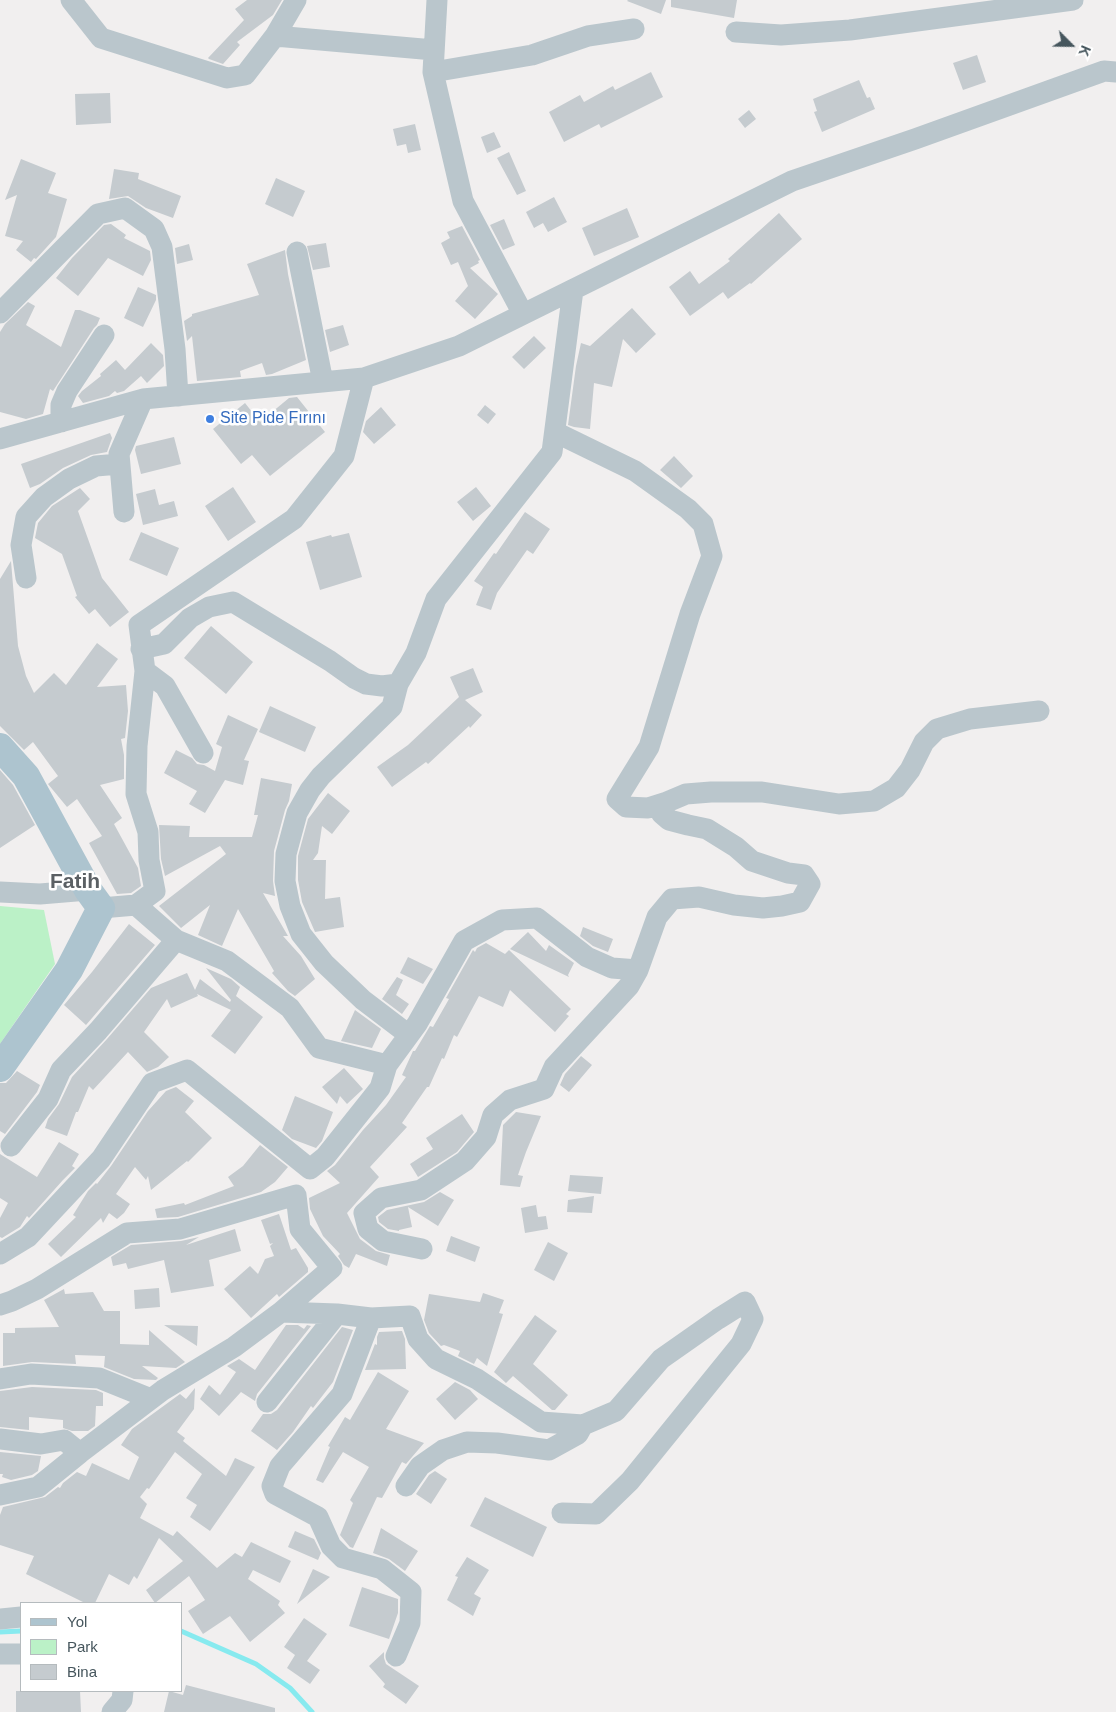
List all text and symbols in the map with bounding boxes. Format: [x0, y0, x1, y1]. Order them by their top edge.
north arrow [1046, 20, 1096, 70]
text: K [1075, 43, 1094, 59]
place label: Site Pide Fırını [220, 409, 326, 429]
marker: Site Pide Fırını [204, 413, 216, 425]
district label: Fatih [50, 869, 100, 895]
legend [20, 1602, 182, 1692]
text: Yol [67, 1613, 87, 1630]
text: Park [67, 1638, 98, 1655]
text: Bina [67, 1663, 97, 1680]

